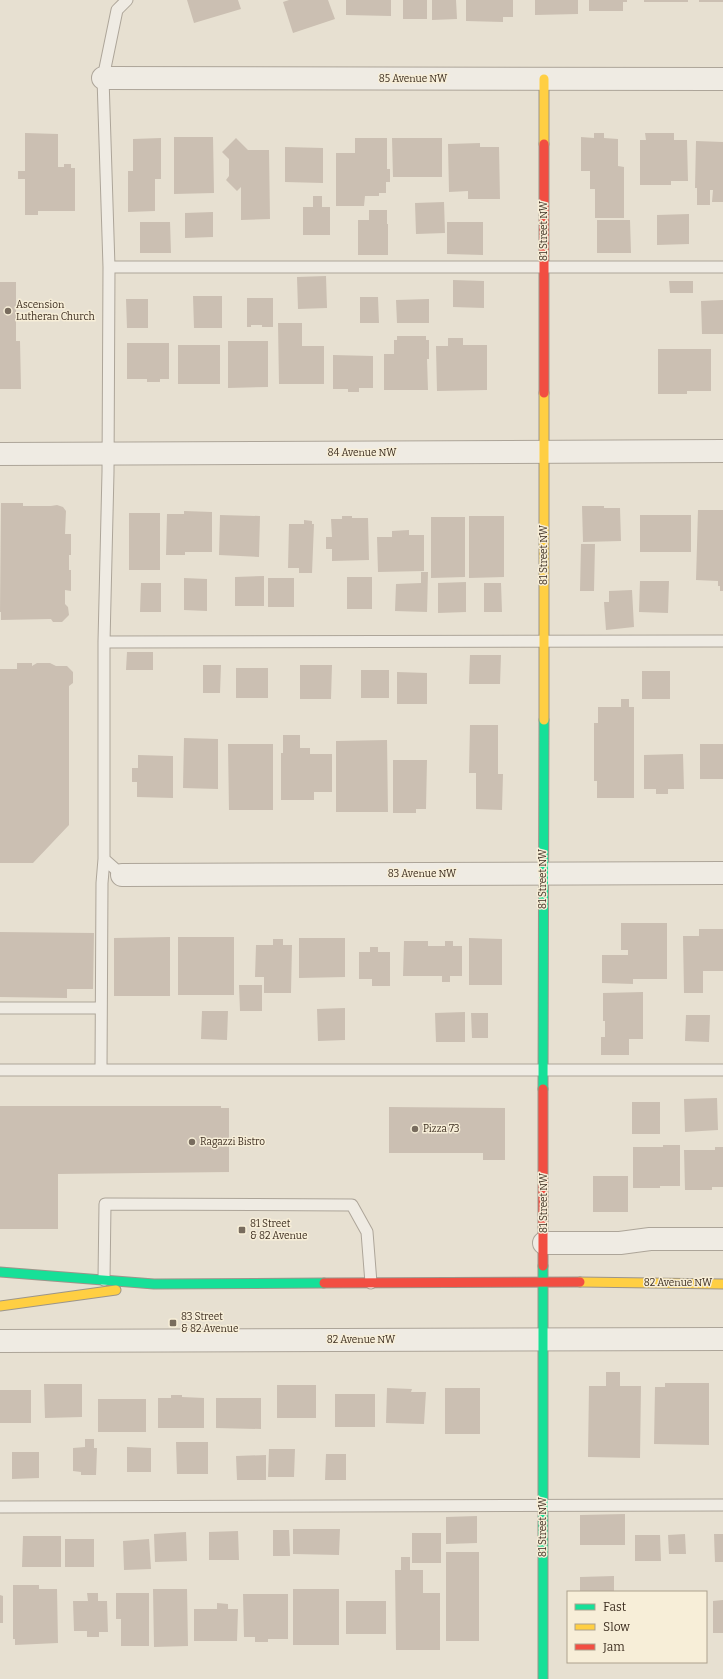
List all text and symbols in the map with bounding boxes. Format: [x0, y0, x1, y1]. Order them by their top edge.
street label: 85 Avenue NW [379, 73, 448, 85]
street label: 81 Street NW [538, 200, 550, 261]
place label: Ascension Lutheran Church [16, 299, 95, 323]
marker: Ascension Lutheran Church [3, 306, 13, 316]
street label: 84 Avenue NW [328, 447, 397, 459]
street label: 81 Street NW [538, 524, 550, 585]
street label: 81 Street NW [537, 848, 549, 909]
street label: 83 Avenue NW [388, 868, 457, 880]
place label: Pizza 73 [423, 1123, 460, 1135]
marker: Pizza 73 [410, 1124, 420, 1134]
place label: Ragazzi Bistro [200, 1136, 265, 1148]
marker: Ragazzi Bistro [187, 1137, 197, 1147]
street label: 81 Street NW [538, 1172, 550, 1233]
place label: 81 Street & 82 Avenue [250, 1218, 308, 1242]
marker: 81 Street & 82 Avenue [237, 1225, 247, 1235]
street label: 82 Avenue NW [644, 1277, 713, 1289]
place label: 83 Street & 82 Avenue [181, 1311, 239, 1335]
marker: 83 Street & 82 Avenue [168, 1318, 178, 1328]
street label: 82 Avenue NW [327, 1334, 396, 1346]
street label: 81 Street NW [537, 1496, 549, 1557]
legend [567, 1591, 707, 1663]
text: Fast [603, 1600, 627, 1614]
text: Slow [603, 1620, 630, 1634]
text: Jam [602, 1640, 625, 1654]

